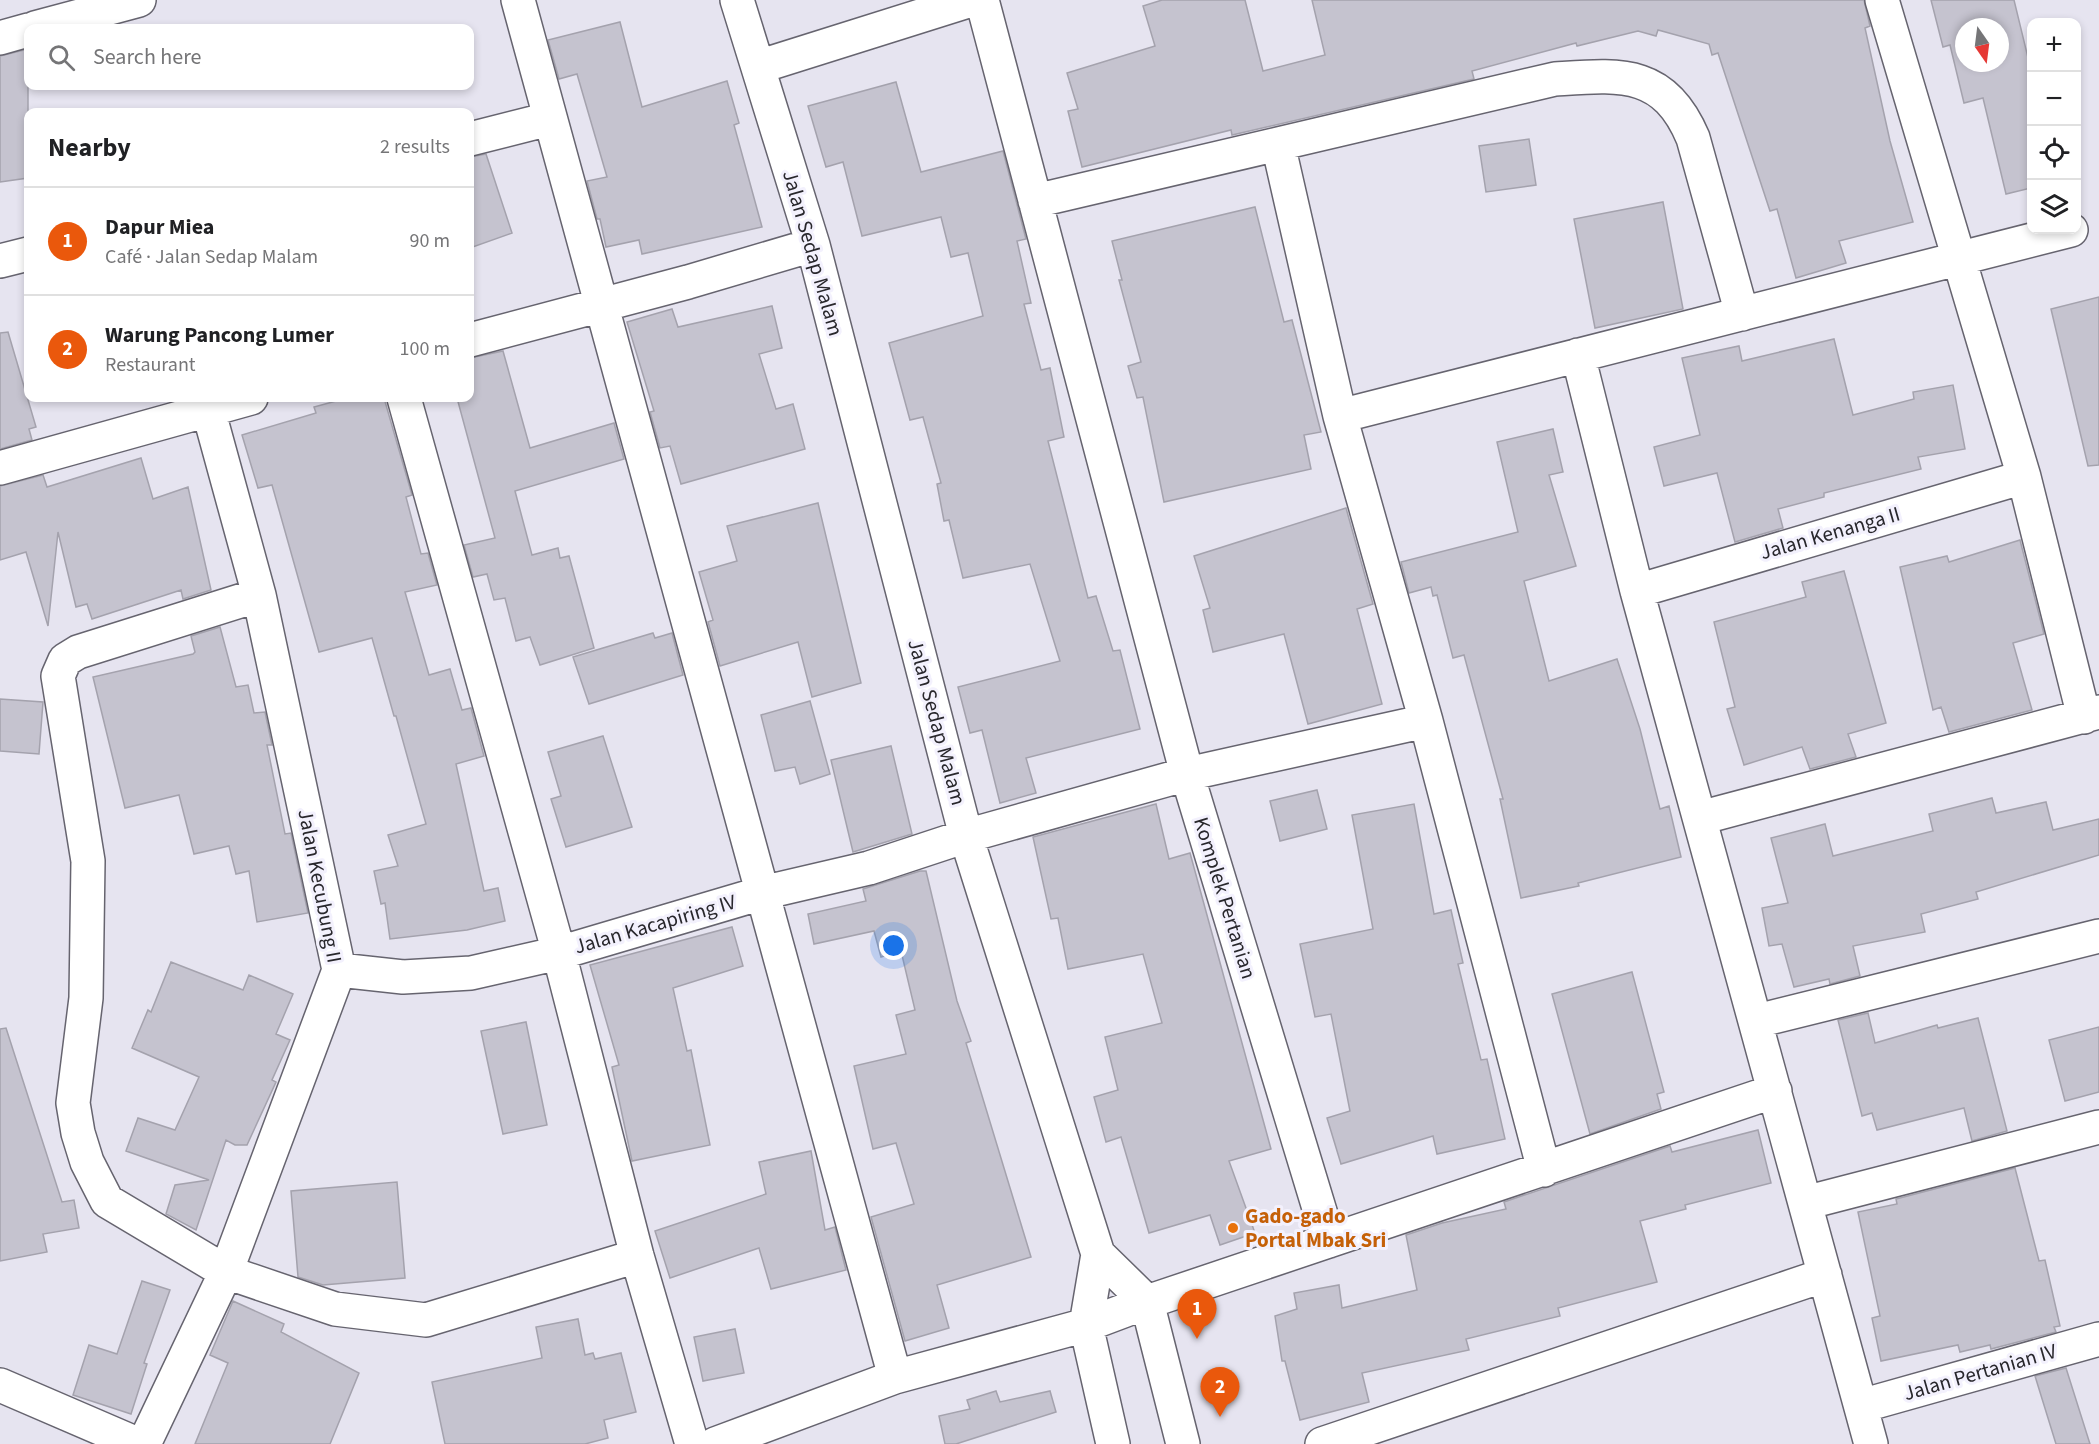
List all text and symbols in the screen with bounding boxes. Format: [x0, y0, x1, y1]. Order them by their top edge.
north arrow [1955, 18, 2009, 72]
map controls [2027, 18, 2081, 234]
button: + [2027, 18, 2081, 72]
search box [24, 24, 474, 90]
icon: search [45, 41, 78, 74]
text: Search here [93, 41, 201, 73]
button: − [2027, 72, 2081, 126]
button: locate [2027, 126, 2081, 180]
text: Nearby [48, 129, 131, 166]
text: 2 results [380, 133, 450, 161]
street label: Jalan Sedap Malam [775, 167, 851, 339]
button: layers [2027, 180, 2081, 234]
text: Dapur Miea [105, 211, 214, 243]
text: 1 [62, 227, 73, 255]
text: 90 m [410, 227, 450, 255]
text: Café · Jalan Sedap Malam [105, 243, 318, 271]
text: Warung Pancong Lumer [105, 319, 334, 351]
text: 2 [62, 335, 73, 363]
text: 100 m [400, 335, 450, 363]
text: Restaurant [105, 351, 196, 379]
street label: Jalan Kenanga II [1756, 499, 1904, 567]
street label: Jalan Sedap Malam [900, 635, 974, 809]
street label: Jalan Kecubung II [290, 807, 350, 965]
street label: Komplek Pertanian [1186, 813, 1264, 983]
street label: Jalan Kacapiring IV [571, 887, 739, 961]
your location [879, 931, 908, 960]
place label: Gado-gado Portal Mbak Sri [1245, 1201, 1386, 1255]
marker: Gado-gado Portal Mbak Sri [1226, 1221, 1240, 1235]
pin: 1 [1178, 1290, 1216, 1339]
street label: Jalan Pertanian IV [1900, 1336, 2060, 1408]
pin: 2 [1200, 1368, 1240, 1417]

